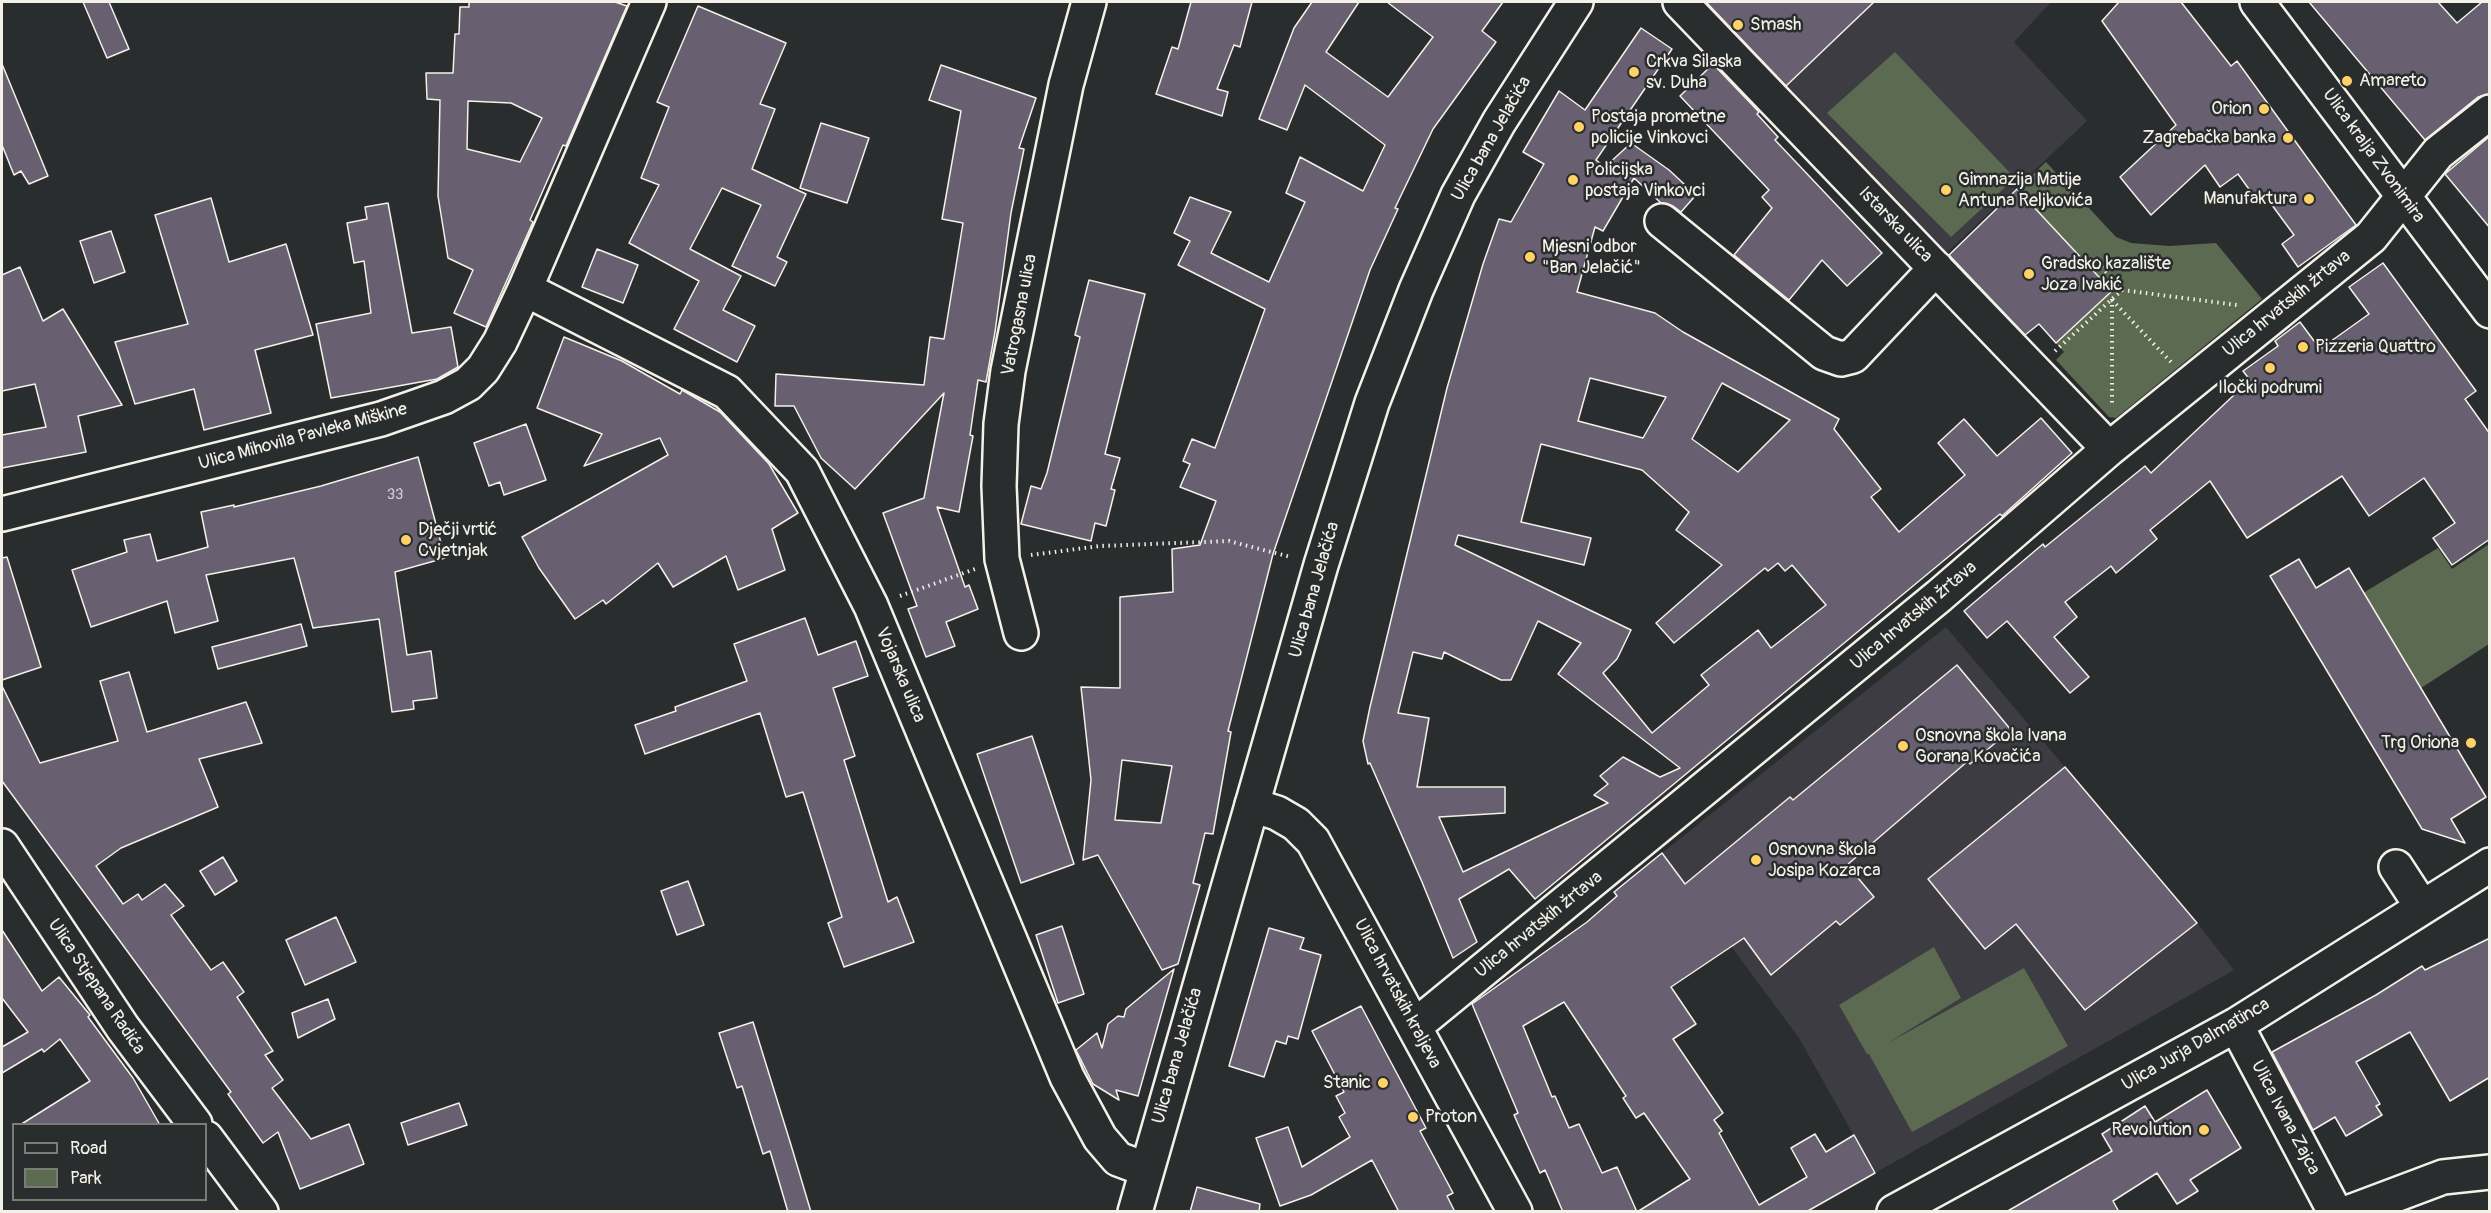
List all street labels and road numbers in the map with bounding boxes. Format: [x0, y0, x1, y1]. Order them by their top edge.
street label: Ulica bana Jelačića [1448, 73, 1536, 205]
street label: Ulica kralja Zvonimira [2317, 85, 2429, 227]
street label: Istarska ulica [1854, 183, 1936, 267]
street label: Ulica hrvatskih žrtava [2219, 246, 2355, 362]
street label: Vatrogasna ulica [998, 252, 1042, 378]
street label: Ulica Mihovila Pavleka Miškine [196, 399, 410, 475]
street label: Ulica bana Jelačića [1285, 520, 1345, 660]
street label: Ulica hrvatskih žrtava [1847, 557, 1981, 675]
street label: Vojarska ulica [870, 624, 930, 726]
street label: Ulica hrvatskih žrtava [1471, 867, 1607, 983]
street label: Ulica Stjepana Radića [43, 915, 149, 1059]
street label: Ulica hrvatskih kraljeva [1348, 916, 1446, 1072]
street label: Ulica bana Jelačića [1148, 986, 1208, 1126]
street label: Ulica Jurja Dalmatinca [2118, 994, 2274, 1096]
street label: Ulica Ivana Zajca [2246, 1057, 2324, 1179]

